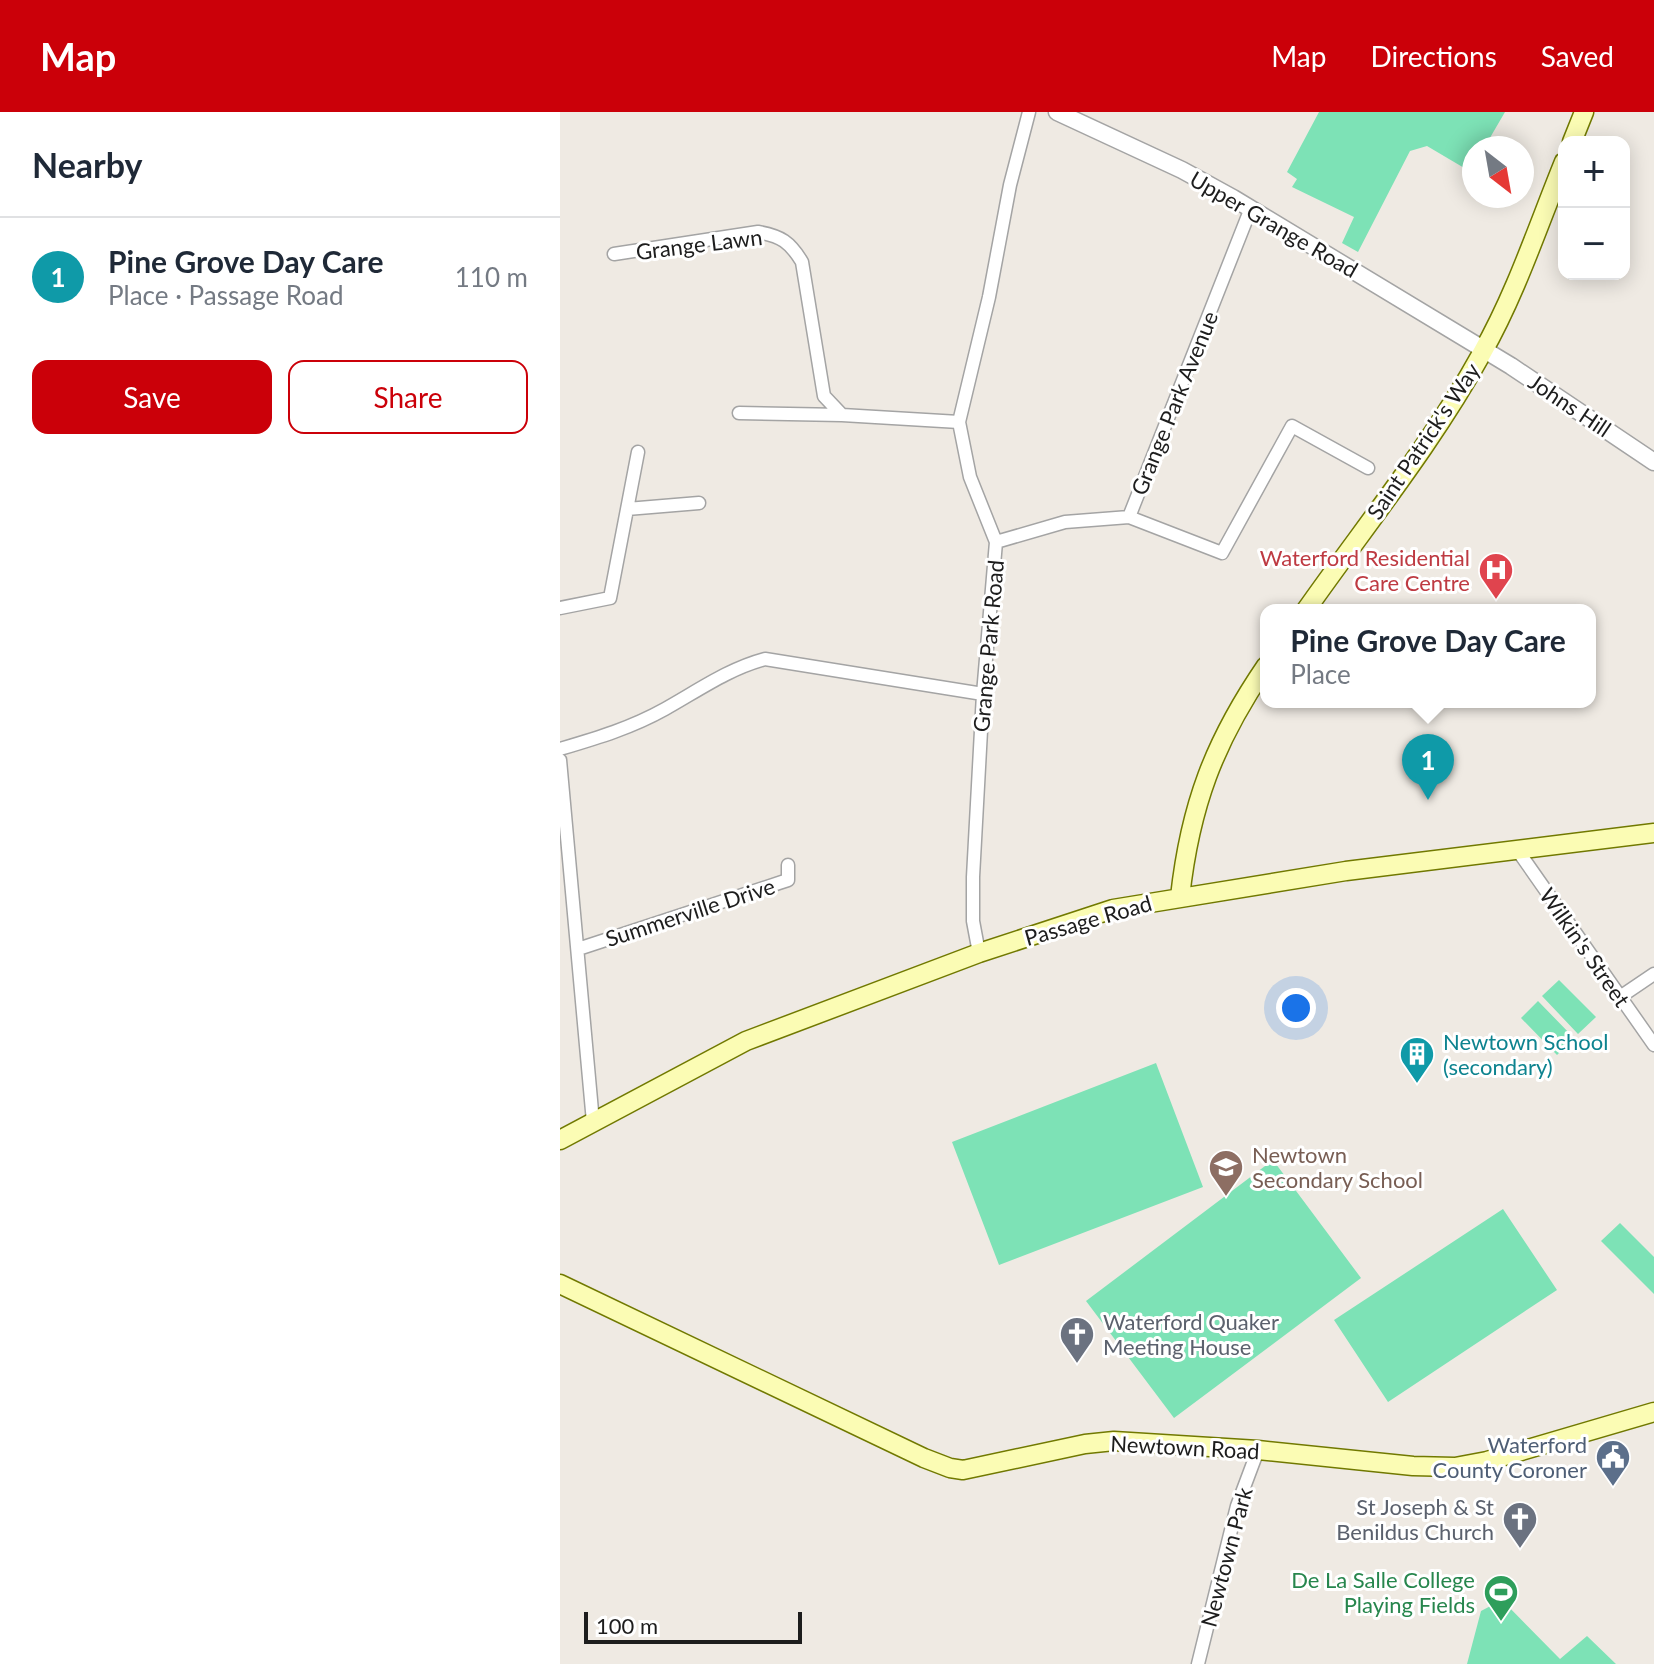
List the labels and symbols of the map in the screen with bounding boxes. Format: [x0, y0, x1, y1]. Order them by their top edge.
north arrow [1462, 136, 1534, 208]
street label: Upper Grange Road [1185, 165, 1363, 283]
street label: Grange Lawn [634, 223, 764, 265]
street label: Grange Park Avenue [1125, 307, 1223, 499]
street label: Saint Patrick's Way [1361, 357, 1486, 524]
street label: Johns Hill [1524, 368, 1616, 442]
place label: Waterford Residential Care Centre [1260, 544, 1470, 596]
hospital icon: Waterford Residential Care Centre [1477, 551, 1515, 601]
street label: Grange Park Road [967, 559, 1009, 733]
pin: 1 [1402, 734, 1454, 800]
street label: Summerville Drive [602, 872, 778, 952]
street label: Wilkin's Street [1534, 882, 1636, 1012]
street label: Passage Road [1021, 889, 1155, 951]
your location [1276, 988, 1316, 1028]
place label: Newtown School (secondary) [1443, 1028, 1608, 1080]
building icon: Newtown School (secondary) [1398, 1035, 1436, 1085]
place label: Newtown Secondary School [1252, 1141, 1423, 1193]
school or university icon: Newtown Secondary School [1207, 1148, 1245, 1198]
place label: Waterford Quaker Meeting House [1103, 1308, 1279, 1360]
church icon: Waterford Quaker Meeting House [1058, 1315, 1096, 1365]
street label: Newtown Road [1110, 1430, 1260, 1464]
place label: Waterford County Coroner [1432, 1431, 1587, 1483]
public building icon: Waterford County Coroner [1594, 1438, 1632, 1488]
street label: Newtown Park [1194, 1483, 1258, 1630]
place label: St Joseph & St Benildus Church [1336, 1493, 1494, 1545]
church icon: St Joseph & St Benildus Church [1501, 1500, 1539, 1550]
place label: De La Salle College Playing Fields [1291, 1566, 1475, 1618]
sports icon: De La Salle College Playing Fields [1482, 1573, 1520, 1623]
scale bar [584, 1608, 802, 1644]

